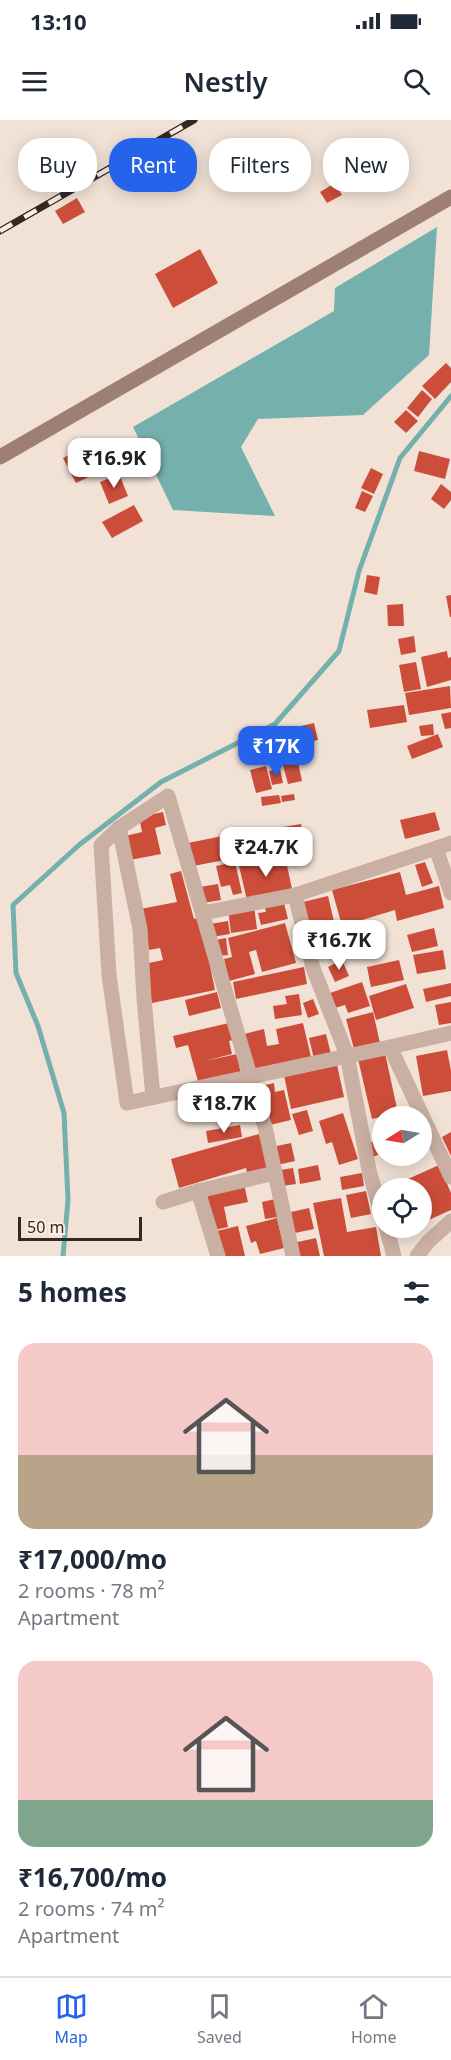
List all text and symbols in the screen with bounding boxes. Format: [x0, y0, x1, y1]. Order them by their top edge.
text: 13:10 [30, 6, 87, 36]
text: Nestly [184, 63, 267, 100]
icon: menu [18, 65, 51, 98]
icon: search [400, 65, 433, 98]
chip: Buy [18, 138, 97, 192]
chip: Rent [109, 138, 197, 192]
chip: Filters [209, 138, 311, 192]
chip: New [323, 138, 409, 192]
pin: ₹16.9K [65, 438, 163, 489]
text: ₹16.9K [82, 444, 146, 471]
pin: ₹17K [240, 726, 312, 777]
text: ₹17K [252, 732, 300, 759]
pin: ₹24.7K [217, 827, 315, 878]
text: ₹24.7K [234, 833, 298, 860]
pin: ₹16.7K [290, 920, 388, 971]
text: ₹16.7K [307, 926, 371, 953]
pin: ₹18.7K [175, 1083, 273, 1134]
text: ₹18.7K [192, 1089, 256, 1116]
north arrow [372, 1106, 432, 1166]
map controls [372, 1106, 432, 1238]
button: locate [372, 1178, 432, 1238]
scale bar [18, 1214, 142, 1242]
text: 50 m [27, 1216, 64, 1238]
text: 5 homes [18, 1274, 127, 1310]
icon: filters [400, 1276, 433, 1309]
icon: home [172, 1382, 280, 1490]
text: ₹17,000/mo [18, 1541, 167, 1577]
text: 2 rooms · 78 m² [18, 1577, 165, 1604]
text: Apartment [18, 1604, 119, 1631]
icon: home [172, 1700, 280, 1808]
text: ₹16,700/mo [18, 1859, 167, 1895]
text: 2 rooms · 74 m² [18, 1895, 165, 1922]
text: Apartment [18, 1922, 119, 1949]
tab: Map [55, 1990, 88, 2048]
tab: Saved [197, 1990, 242, 2048]
tab: Home [351, 1990, 396, 2048]

